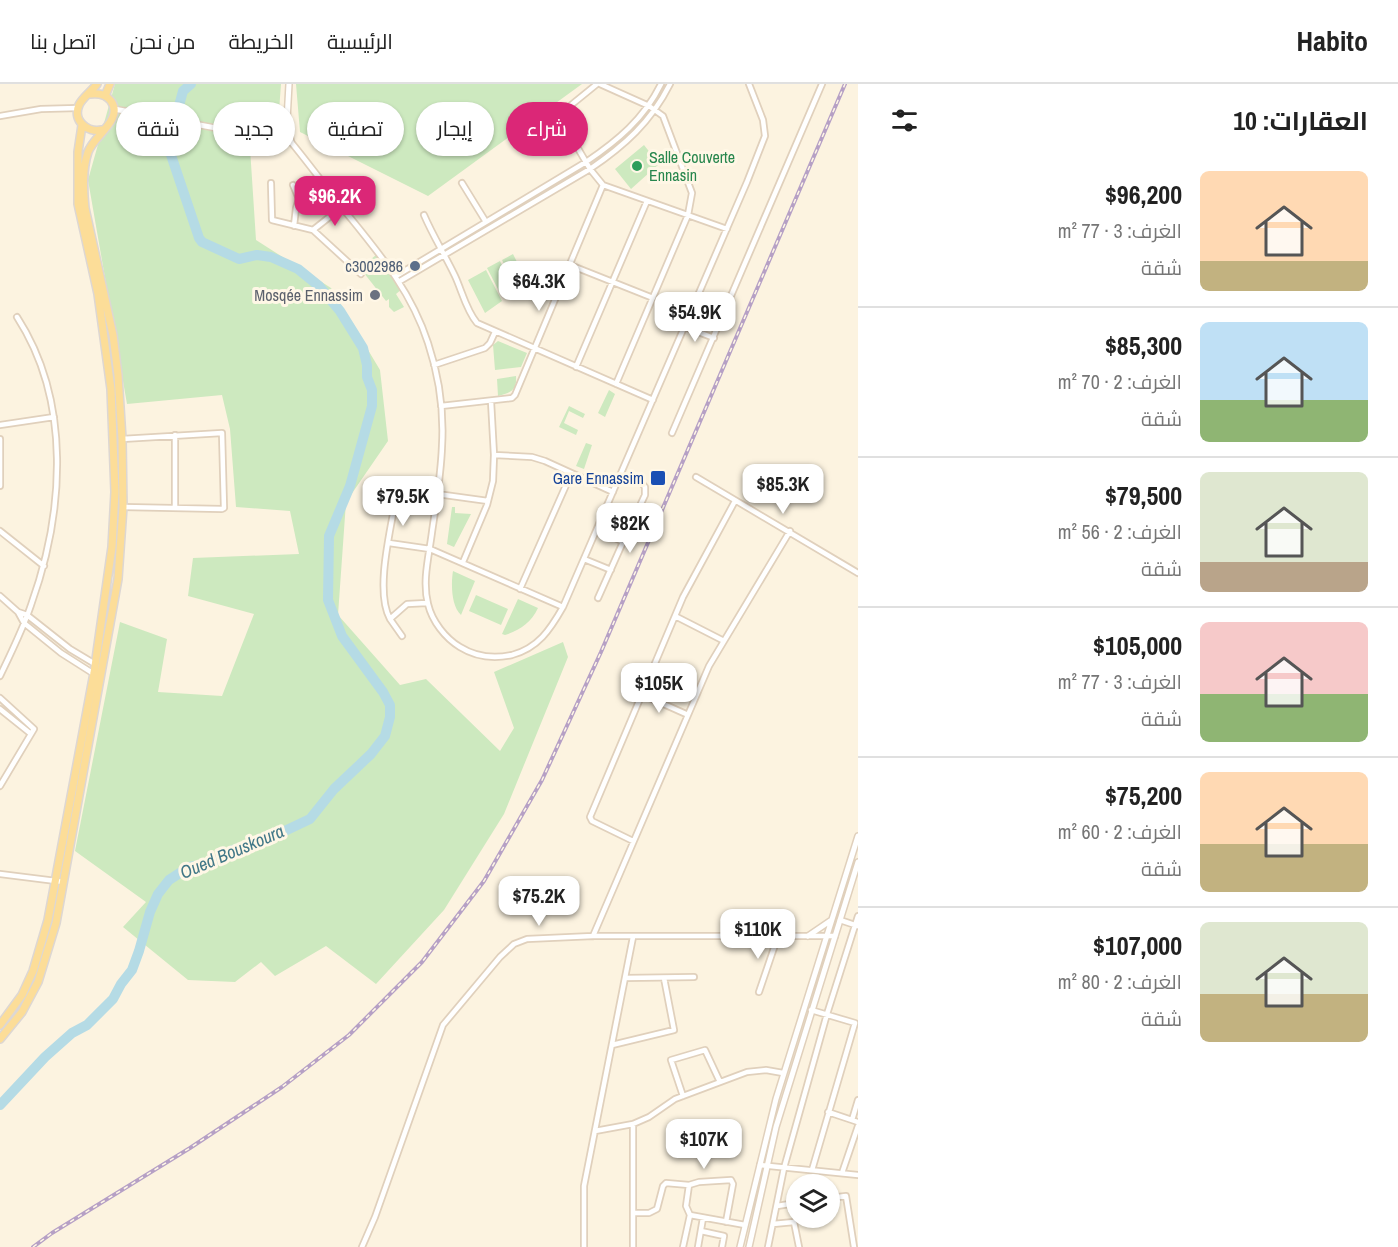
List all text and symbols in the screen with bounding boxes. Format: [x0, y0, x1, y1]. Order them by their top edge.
text: Habito [1297, 22, 1368, 60]
text: اتصل بنا [30, 27, 97, 56]
text: من نحن [130, 27, 196, 56]
text: الخريطة [229, 27, 294, 56]
text: الرئيسية [327, 27, 393, 56]
chip: شقة [116, 102, 201, 156]
chip: جديد [213, 102, 295, 156]
chip: تصفية [307, 102, 404, 156]
chip: إيجار [416, 102, 494, 156]
chip: شراء [506, 102, 588, 156]
text: العقارات: 10 [1233, 103, 1368, 138]
icon: filters [888, 104, 921, 137]
place label: Salle Couverte Ennasin [649, 146, 735, 186]
marker: Salle Couverte Ennasin [630, 159, 644, 173]
pin: $96.2K [286, 176, 384, 227]
text: $96,200 [1105, 177, 1182, 212]
text: $96.2K [309, 182, 361, 209]
icon: home [1248, 195, 1320, 267]
text: الغرف: 3 · 77 m² [1058, 217, 1182, 244]
text: شقة [1141, 254, 1182, 281]
place label: c3002986 [345, 255, 403, 277]
marker: c3002986 [408, 259, 422, 273]
pin: $64.3K [490, 261, 588, 312]
text: $64.3K [513, 267, 565, 294]
place label: Mosqée Ennassim [254, 284, 363, 306]
marker: Mosqée Ennassim [368, 288, 382, 302]
pin: $54.9K [646, 292, 744, 343]
text: $54.9K [669, 298, 721, 325]
text: $85,300 [1105, 328, 1182, 363]
icon: home [1248, 346, 1320, 418]
text: الغرف: 2 · 70 m² [1058, 368, 1182, 395]
text: شقة [1141, 405, 1182, 432]
pin: $85.3K [734, 464, 832, 515]
place label: Gare Ennassim [553, 467, 644, 489]
marker: Gare Ennassim [649, 469, 667, 487]
text: $85.3K [757, 470, 809, 497]
pin: $79.5K [354, 476, 452, 527]
text: $79,500 [1105, 478, 1182, 513]
text: $79.5K [377, 482, 429, 509]
icon: home [1248, 496, 1320, 568]
pin: $82K [594, 503, 666, 554]
text: $82K [610, 509, 650, 536]
text: الغرف: 2 · 56 m² [1058, 518, 1182, 545]
text: شقة [1141, 555, 1182, 582]
text: $105,000 [1093, 628, 1182, 663]
icon: home [1248, 646, 1320, 718]
pin: $105K [617, 663, 701, 714]
text: الغرف: 3 · 77 m² [1058, 668, 1182, 695]
text: $105K [635, 669, 683, 696]
text: شقة [1141, 705, 1182, 732]
text: $75,200 [1105, 778, 1182, 813]
icon: home [1248, 796, 1320, 868]
water label: Oued Bouskoura [176, 818, 288, 885]
text: الغرف: 2 · 60 m² [1058, 818, 1182, 845]
text: شقة [1141, 855, 1182, 882]
pin: $75.2K [490, 876, 588, 927]
text: $75.2K [513, 882, 565, 909]
pin: $110K [716, 909, 800, 960]
text: $110K [734, 915, 782, 942]
text: $107,000 [1093, 928, 1182, 963]
icon: home [1248, 946, 1320, 1018]
text: الغرف: 2 · 80 m² [1058, 968, 1182, 995]
text: شقة [1141, 1005, 1182, 1032]
pin: $107K [662, 1119, 746, 1170]
text: $107K [680, 1125, 728, 1152]
map controls [786, 1174, 840, 1228]
button: layers [786, 1174, 840, 1228]

